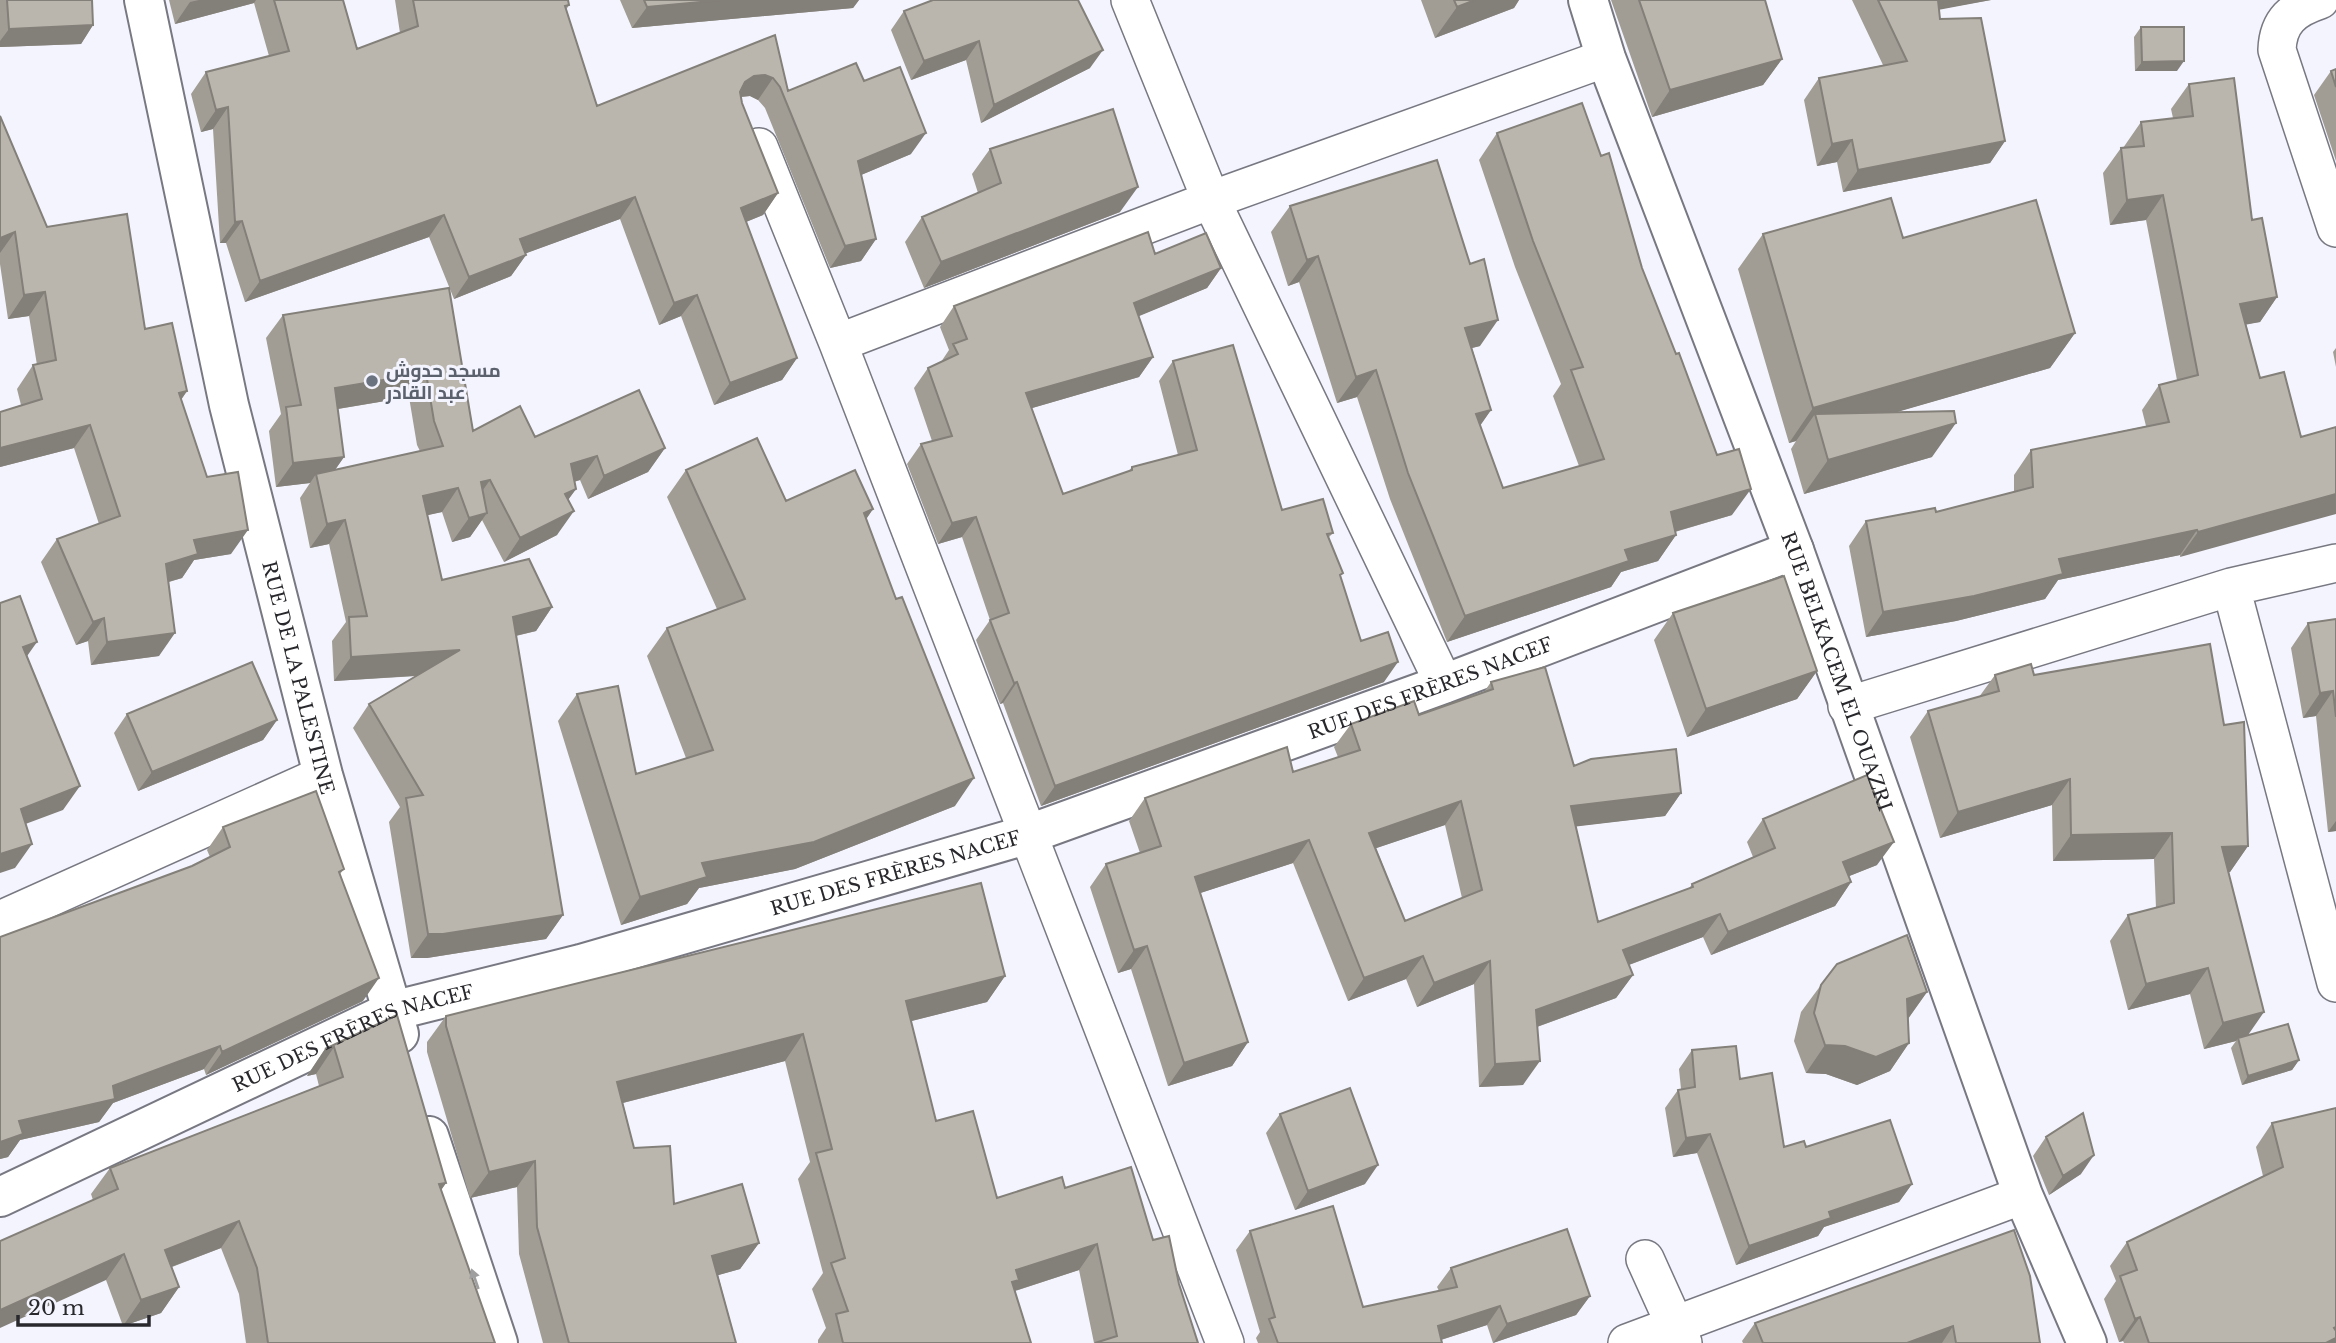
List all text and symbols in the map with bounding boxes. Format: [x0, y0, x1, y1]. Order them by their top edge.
place label: مسجد حدوش عبد القادر [385, 359, 501, 404]
marker: مسجد حدوش عبد القادر [364, 373, 380, 389]
street label: RUE BELKACEM EL OUAZRI [1776, 529, 1897, 814]
street label: RUE DE LA PALESTINE [257, 559, 339, 797]
street label: RUE DES FRÈRES NACEF [1305, 632, 1556, 744]
street label: RUE DES FRÈRES NACEF [768, 826, 1024, 920]
street label: RUE DES FRÈRES NACEF [229, 980, 476, 1097]
one-way arrow [469, 1268, 480, 1289]
scale bar [18, 1284, 149, 1328]
text: 20 m [28, 1295, 85, 1321]

